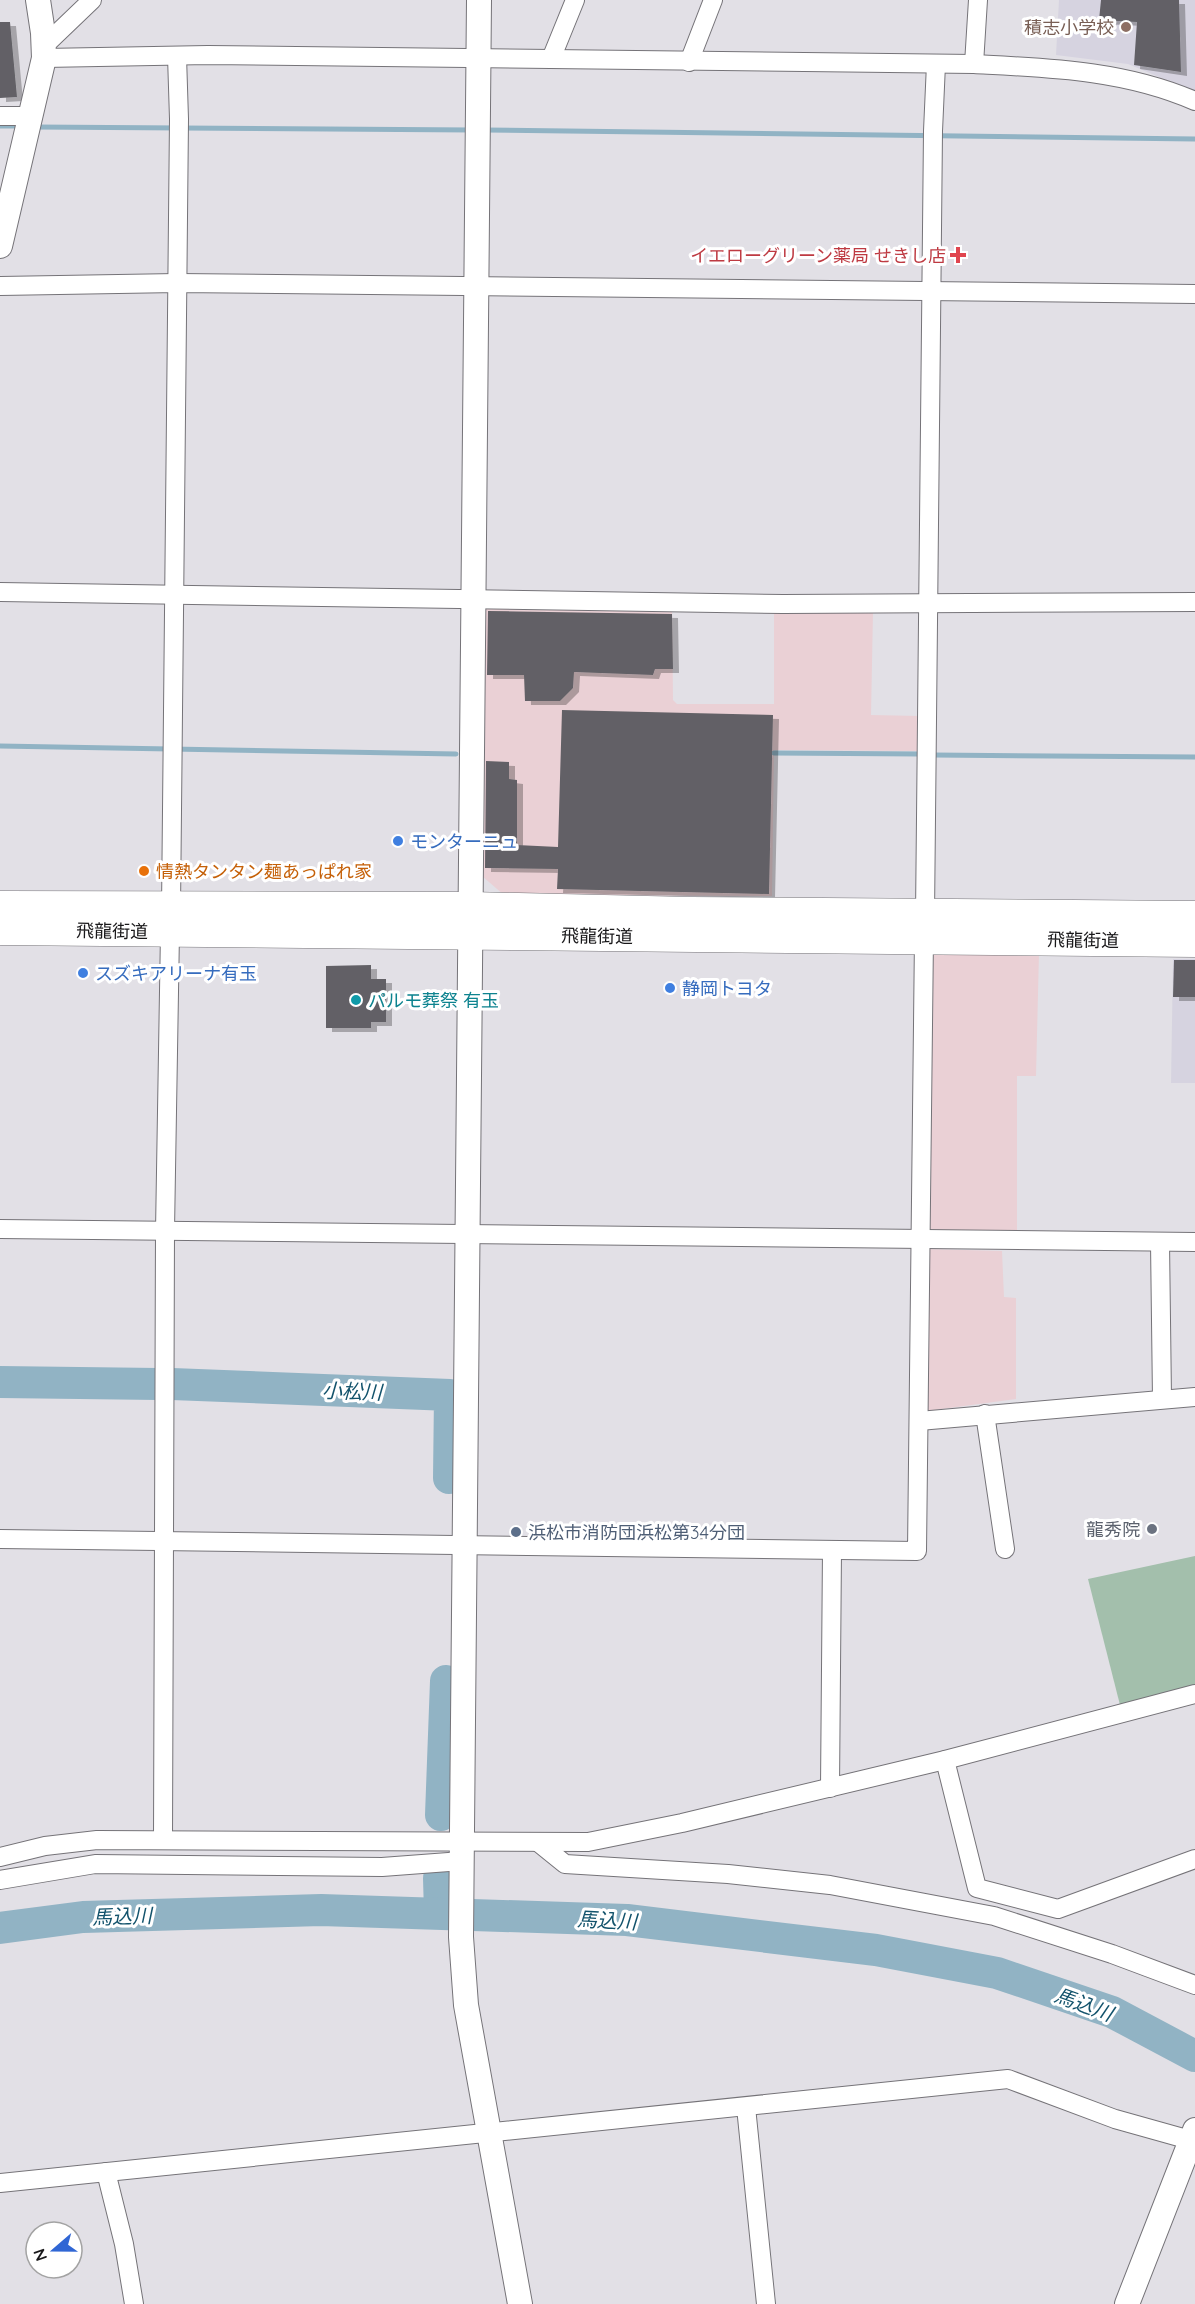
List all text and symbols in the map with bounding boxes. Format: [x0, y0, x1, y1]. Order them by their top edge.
place label: 積志小学校 [1024, 16, 1114, 39]
marker: 積志小学校 [1119, 20, 1133, 34]
place label: イエローグリーン薬局 せきし店 [690, 244, 946, 267]
marker: イエローグリーン薬局 せきし店 [951, 248, 965, 262]
place label: モンターニュ [410, 830, 518, 853]
marker: モンターニュ [391, 834, 405, 848]
place label: 情熱タンタン麺あっぱれ家 [156, 860, 372, 883]
marker: 情熱タンタン麺あっぱれ家 [137, 864, 151, 878]
street label: 飛龍街道 [76, 919, 148, 943]
street label: 飛龍街道 [561, 924, 633, 948]
street label: 飛龍街道 [1047, 928, 1119, 952]
place label: スズキアリーナ有玉 [95, 962, 257, 985]
marker: スズキアリーナ有玉 [76, 966, 90, 980]
place label: 静岡トヨタ [682, 977, 772, 1000]
marker: 静岡トヨタ [663, 981, 677, 995]
place label: パルモ葬祭 有玉 [368, 989, 499, 1012]
marker: パルモ葬祭 有玉 [349, 993, 363, 1007]
water label: 小松川 [322, 1377, 384, 1405]
place label: 龍秀院 [1086, 1518, 1140, 1541]
place label: 浜松市消防団浜松第34分団 [528, 1521, 745, 1544]
marker: 龍秀院 [1145, 1522, 1159, 1536]
marker: 浜松市消防団浜松第34分団 [509, 1525, 523, 1539]
water label: 馬込川 [92, 1902, 154, 1930]
water label: 馬込川 [576, 1906, 640, 1934]
water label: 馬込川 [1052, 1982, 1118, 2027]
north arrow [24, 2220, 84, 2280]
text: N [28, 2246, 51, 2264]

